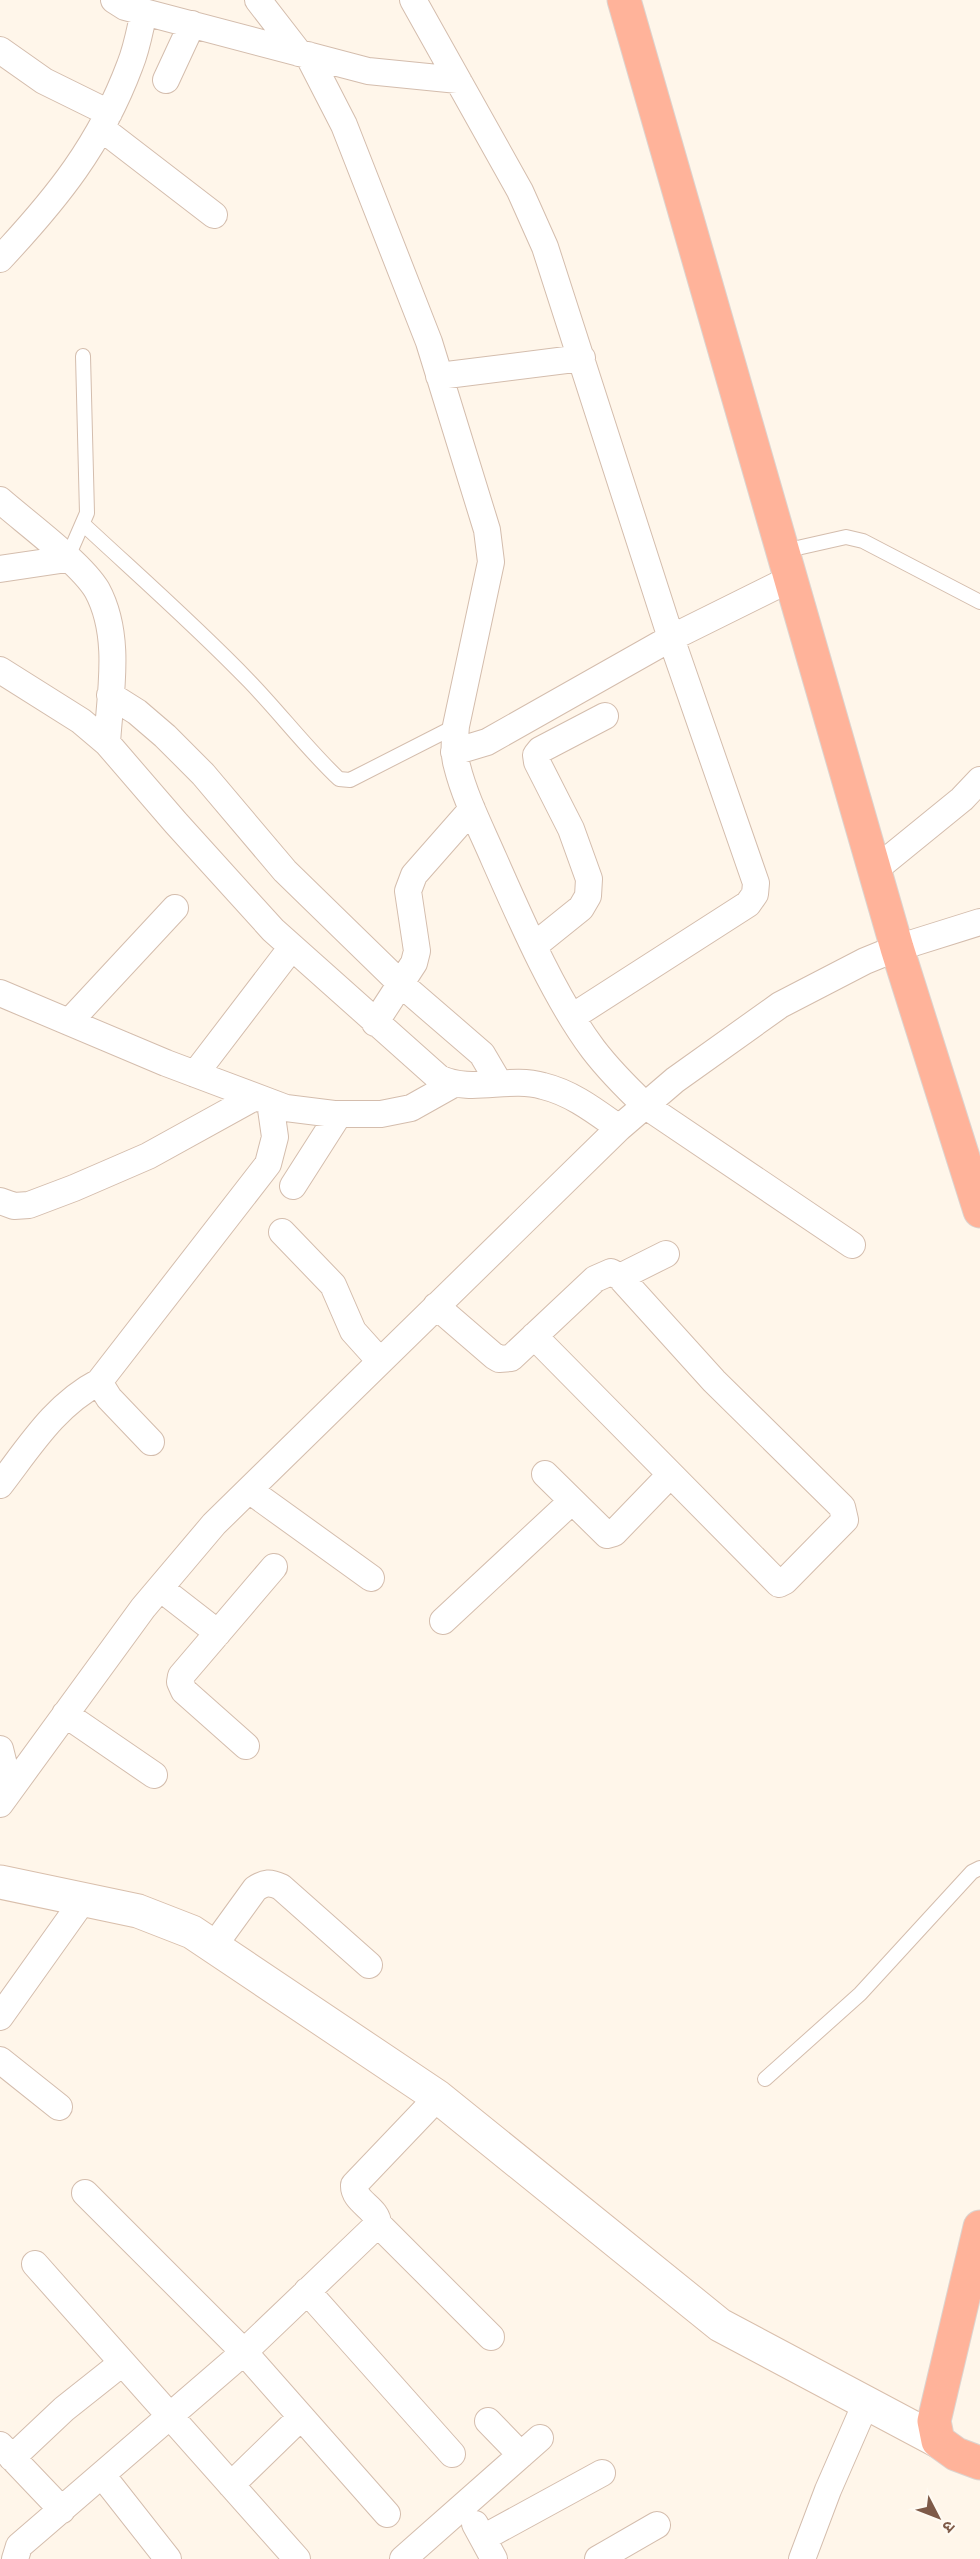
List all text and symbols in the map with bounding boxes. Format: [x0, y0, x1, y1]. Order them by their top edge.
north arrow [908, 2487, 968, 2547]
text: उ [938, 2517, 959, 2537]

